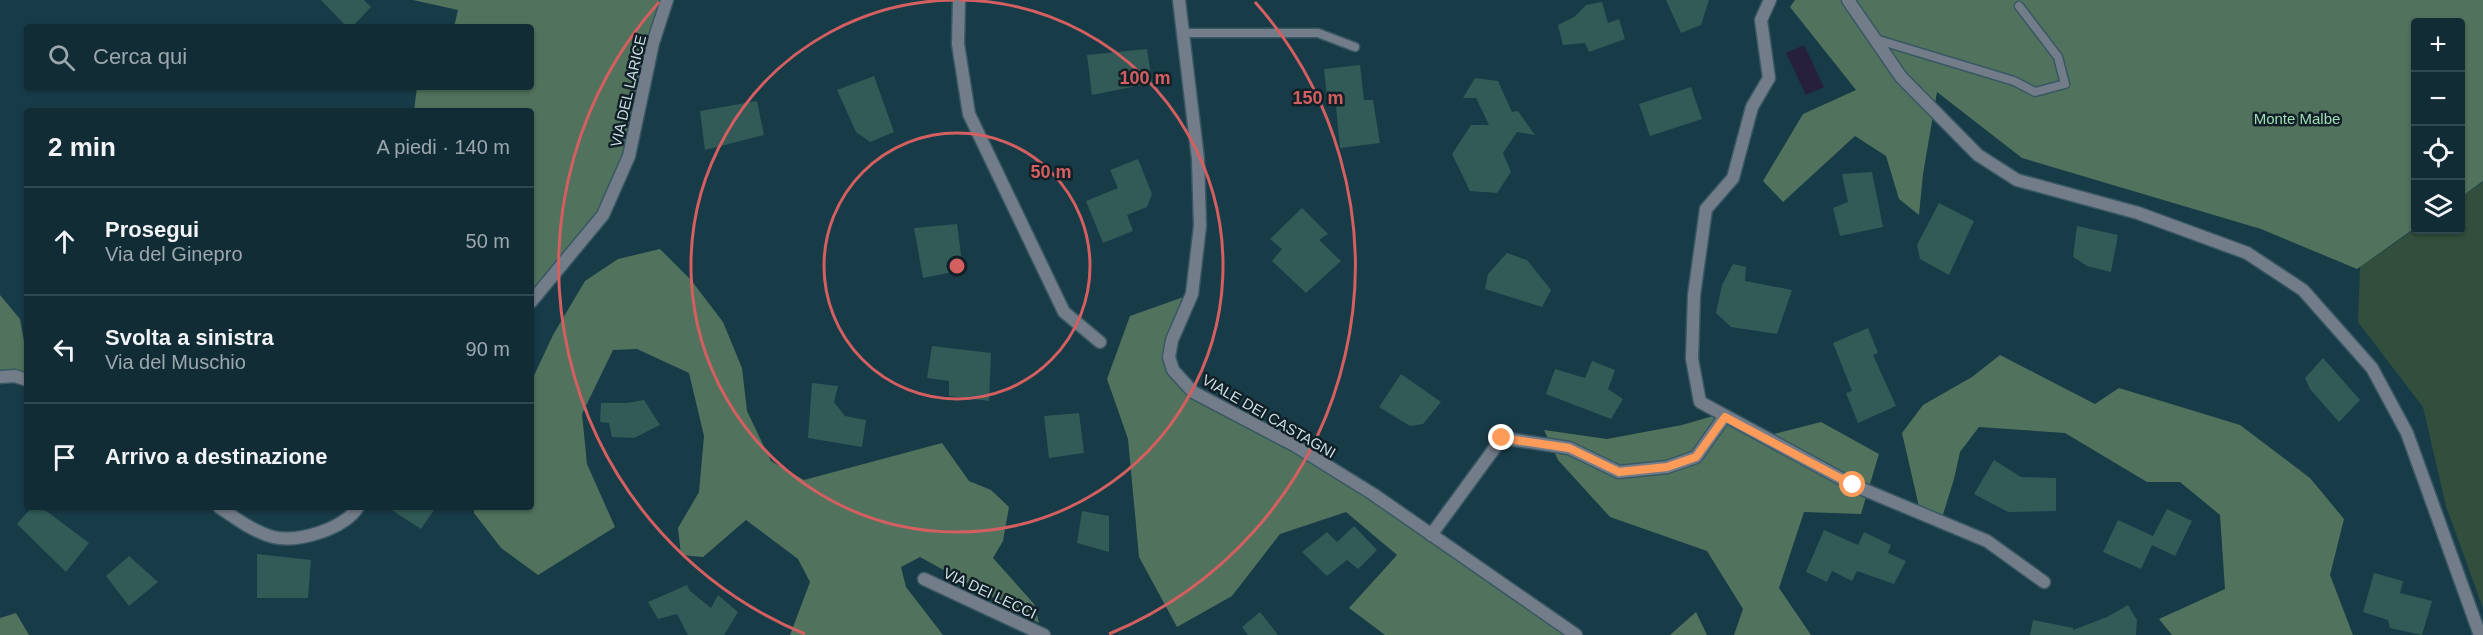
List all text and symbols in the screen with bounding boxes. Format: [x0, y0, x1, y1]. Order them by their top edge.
map controls [2411, 18, 2465, 234]
button: + [2411, 18, 2465, 72]
search box [24, 24, 534, 90]
street label: VIA DEL LARICE [607, 33, 649, 149]
icon: search [45, 41, 78, 74]
text: Cerca qui [93, 44, 187, 69]
text: 100 m [1119, 68, 1171, 88]
button: − [2411, 72, 2465, 126]
text: 150 m [1292, 88, 1344, 108]
park label: Monte Malbe [2254, 110, 2340, 127]
button: locate [2411, 126, 2465, 180]
text: 2 min [48, 132, 116, 162]
text: A piedi · 140 m [377, 136, 510, 158]
text: 50 m [1030, 162, 1072, 182]
button: layers [2411, 180, 2465, 234]
text: Prosegui [105, 217, 199, 242]
icon: ahead [48, 225, 81, 258]
text: 50 m [466, 230, 510, 252]
text: Via del Ginepro [105, 243, 243, 265]
centre of rings [947, 256, 967, 276]
text: Svolta a sinistra [105, 325, 274, 350]
icon: left [48, 333, 81, 366]
text: 90 m [466, 338, 510, 360]
text: Via del Muschio [105, 351, 246, 373]
street label: VIALE DEI CASTAGNI [1199, 371, 1339, 461]
route end [1488, 424, 1514, 450]
icon: arrive [48, 441, 81, 474]
text: Arrivo a destinazione [105, 444, 328, 469]
route start [1839, 471, 1865, 497]
street label: VIA DEI LECCI [941, 564, 1039, 622]

